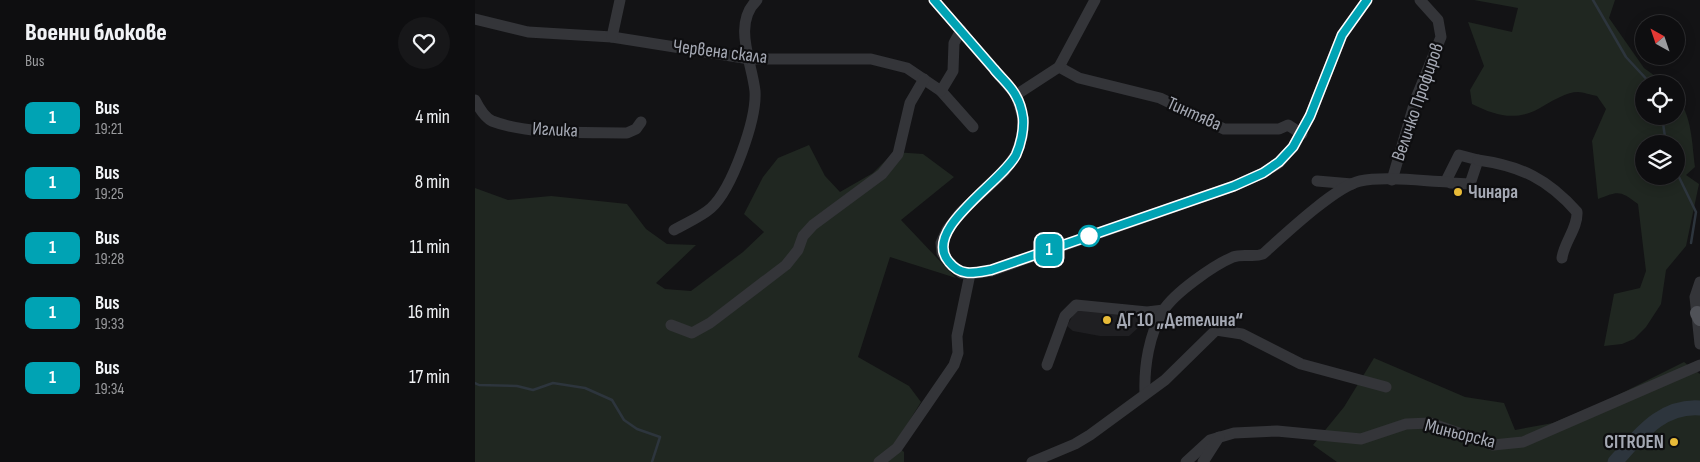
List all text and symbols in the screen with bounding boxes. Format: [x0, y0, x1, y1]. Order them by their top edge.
north arrow [1635, 15, 1685, 65]
map controls [1635, 15, 1685, 185]
button: heart [398, 17, 450, 69]
text: Военни блокове [25, 18, 167, 47]
street label: Червена скала [672, 35, 768, 69]
street label: Величко Профиров [1387, 40, 1449, 164]
text: Bus [25, 52, 45, 71]
button: locate [1635, 75, 1685, 125]
street label: Тинтява [1163, 92, 1225, 136]
text: Bus [95, 97, 120, 120]
text: 4 min [415, 106, 450, 129]
text: 1 [49, 107, 56, 128]
street label: Иглика [532, 117, 578, 143]
text: 19:21 [95, 120, 123, 139]
button: layers [1635, 135, 1685, 185]
text: Bus [95, 162, 120, 185]
text: 8 min [415, 171, 450, 194]
text: 1 [49, 172, 56, 193]
place label: Чинара [1468, 181, 1518, 204]
text: 19:25 [95, 185, 124, 204]
marker: Чинара [1452, 186, 1464, 198]
unlabelled marker [1078, 225, 1100, 247]
text: Bus [95, 227, 120, 250]
line badge: 1 [1033, 234, 1065, 266]
text: 11 min [410, 236, 450, 259]
text: 1 [49, 237, 56, 258]
text: 1 [1045, 239, 1053, 260]
text: 19:28 [95, 250, 124, 269]
text: Bus [95, 292, 120, 315]
text: 16 min [408, 301, 450, 324]
text: 1 [49, 302, 56, 323]
place label: ДГ 10 „Детелина“ [1117, 309, 1243, 332]
marker: ДГ 10 „Детелина“ [1101, 314, 1113, 326]
text: 19:33 [95, 315, 124, 334]
text: Bus [95, 357, 120, 380]
text: 17 min [409, 366, 450, 389]
text: 1 [49, 367, 56, 388]
text: 19:34 [95, 380, 124, 399]
street label: Миньорска [1422, 414, 1498, 454]
place label: CITROEN [1604, 431, 1664, 454]
marker: CITROEN [1668, 436, 1680, 448]

